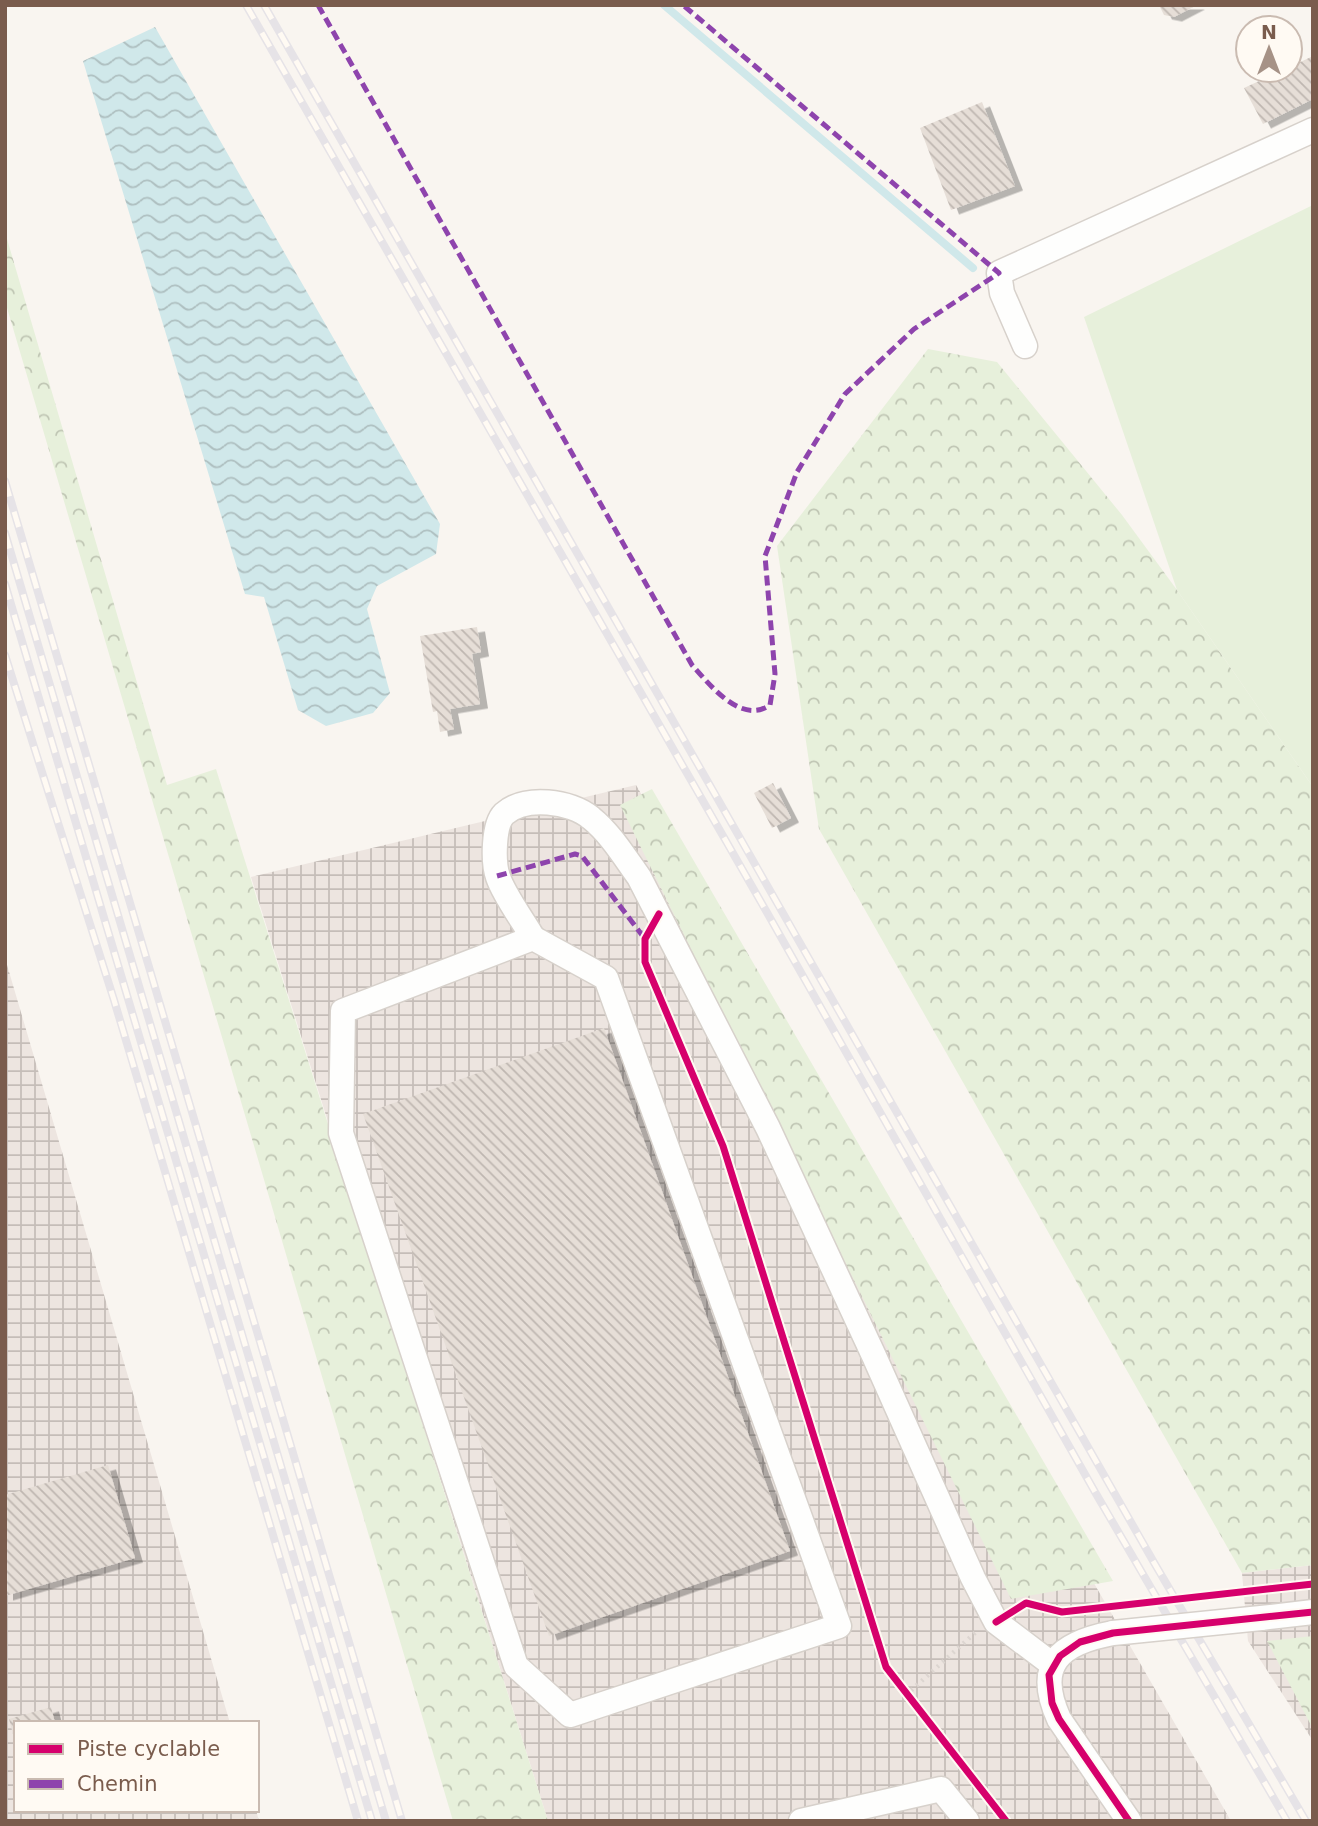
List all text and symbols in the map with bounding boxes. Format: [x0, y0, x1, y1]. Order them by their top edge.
north arrow [1234, 14, 1304, 84]
text: N [1261, 21, 1277, 43]
legend [14, 1721, 259, 1812]
text: Piste cyclable [77, 1737, 220, 1761]
text: Chemin [77, 1772, 158, 1796]

